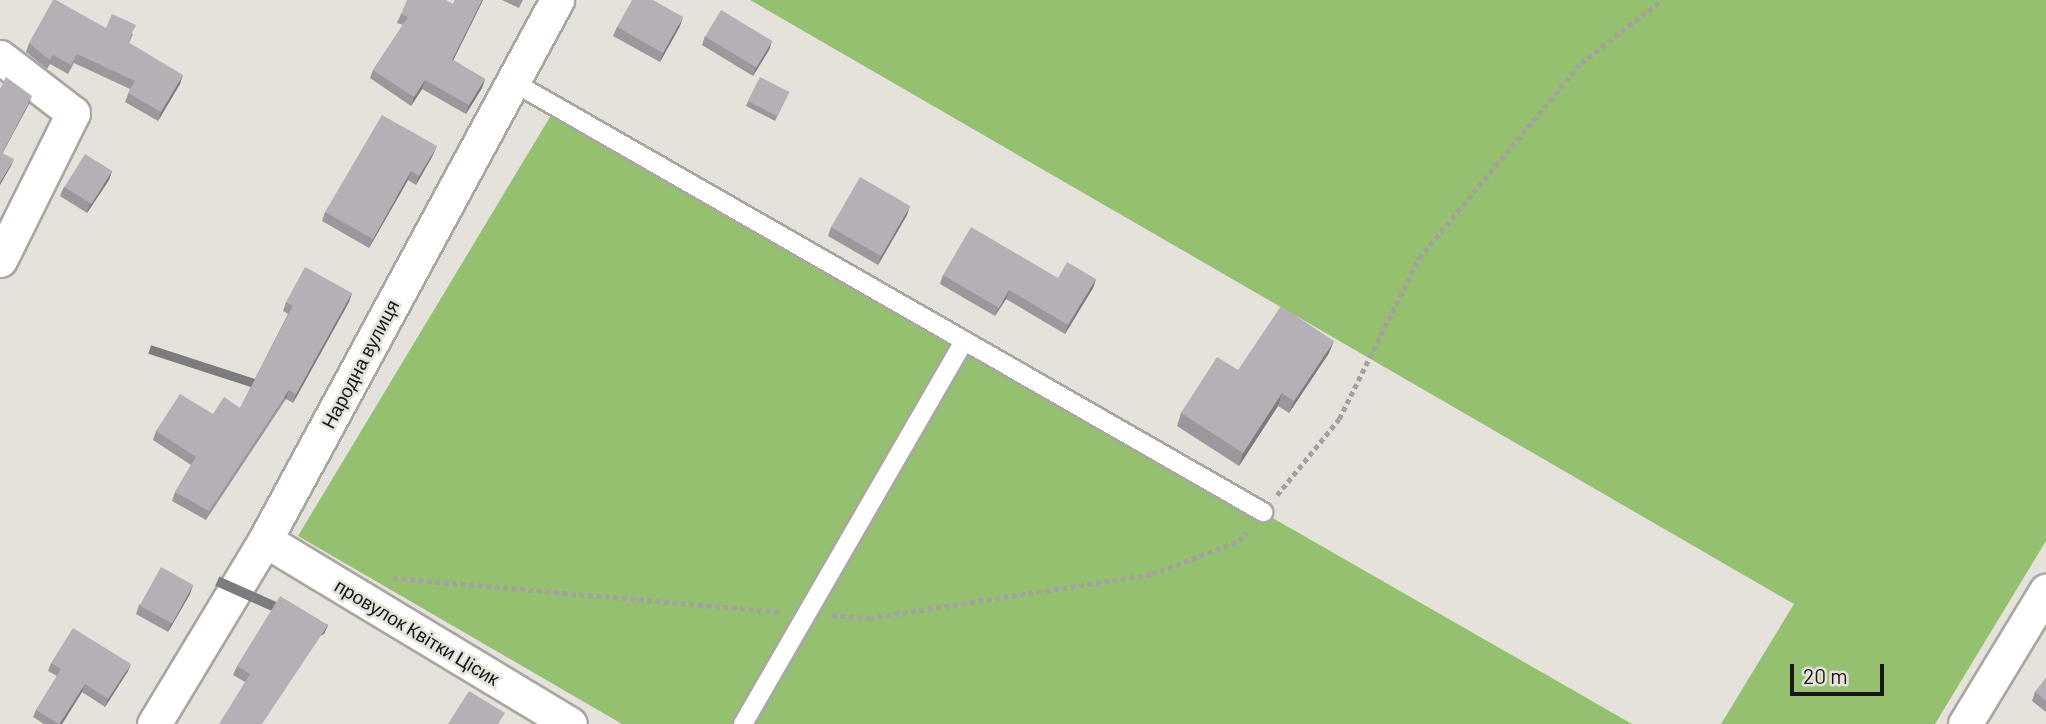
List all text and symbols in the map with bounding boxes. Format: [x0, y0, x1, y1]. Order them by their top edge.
street label: Народна вулиця [316, 296, 404, 432]
street label: провулок Квітки Цісик [331, 574, 503, 690]
scale bar [1794, 650, 1888, 694]
text: 20 m [1803, 663, 1848, 688]

